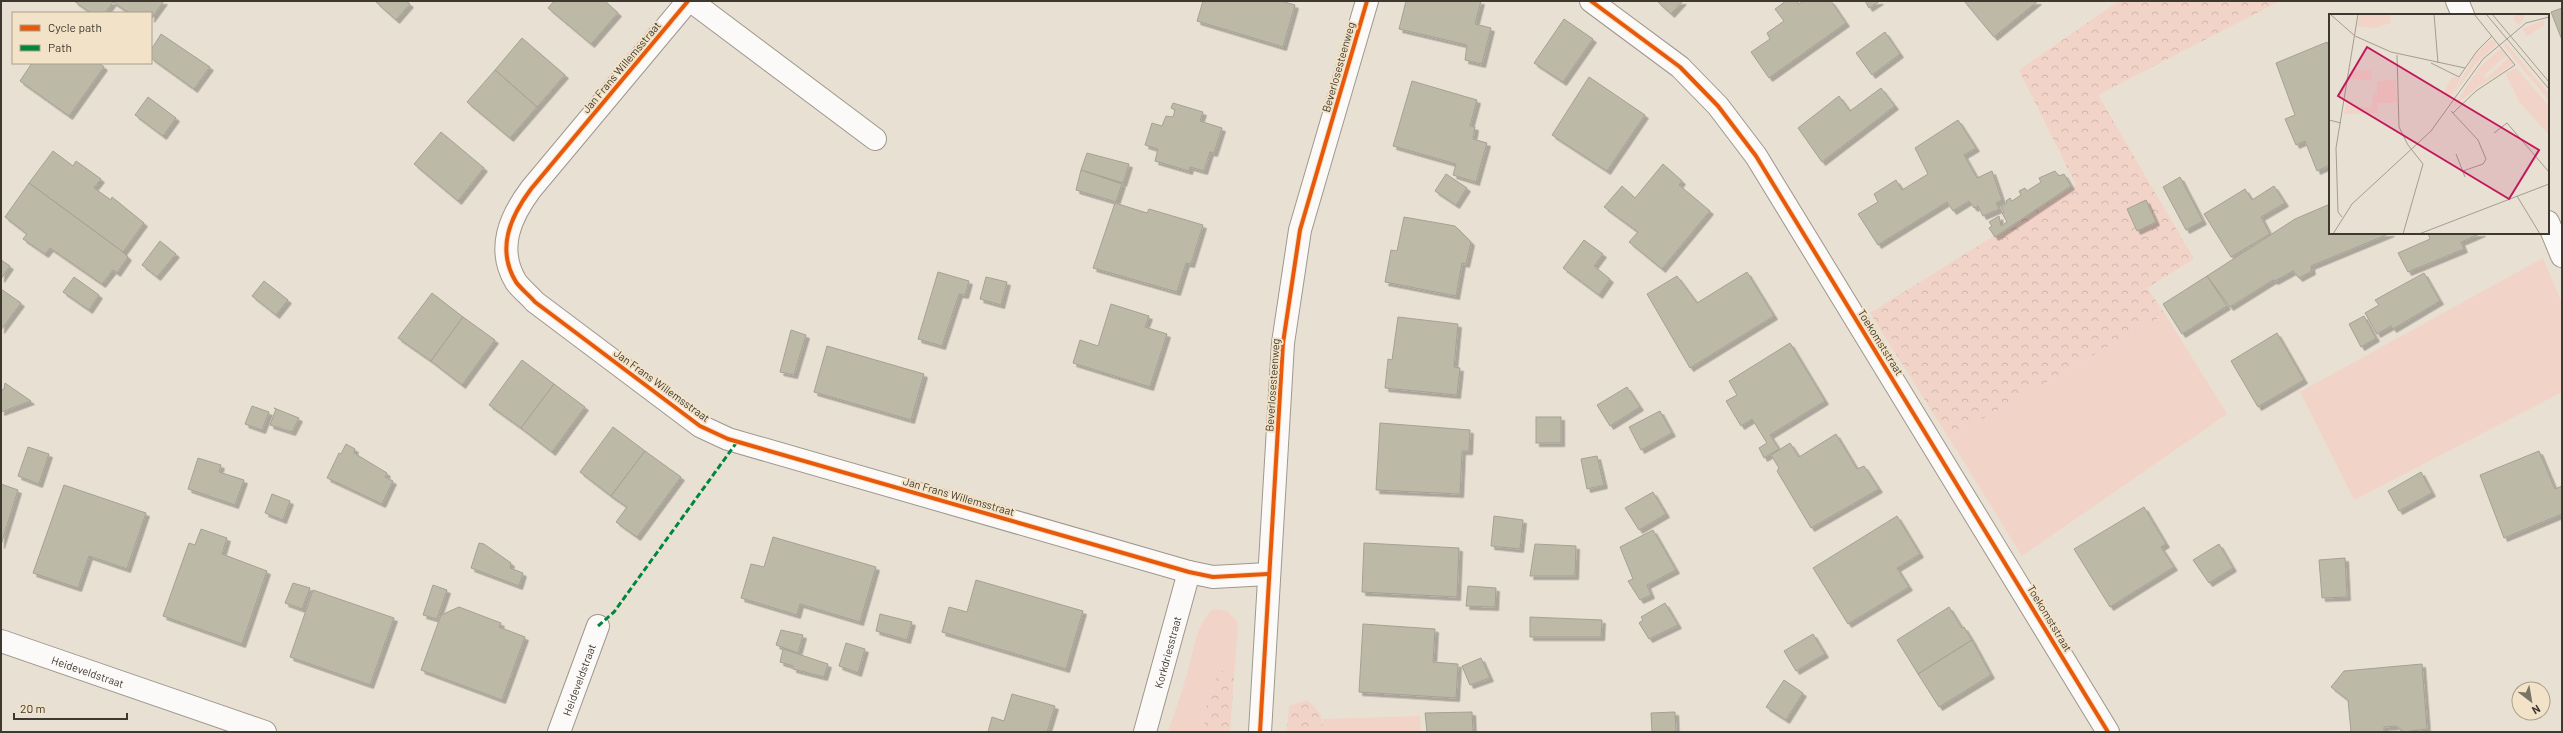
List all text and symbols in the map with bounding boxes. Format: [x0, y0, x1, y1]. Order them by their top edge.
legend [12, 12, 152, 64]
inset map [2329, 14, 2549, 234]
street label: Jan Frans Willemsstraat [579, 19, 663, 115]
text: Cycle path [48, 20, 102, 34]
street label: Beverlosesteenweg [1319, 20, 1357, 114]
text: Path [48, 40, 72, 54]
street label: Toekomststraat [1855, 307, 1907, 377]
street label: Beverlosesteenweg [1262, 338, 1282, 432]
street label: Jan Frans Willemsstraat [612, 346, 712, 424]
street label: Jan Frans Willemsstraat [902, 474, 1016, 518]
street label: Toekomststraat [2025, 582, 2075, 654]
street label: Korkdriesstraat [1151, 615, 1183, 689]
street label: Heideveldstraat [559, 642, 597, 717]
street label: Heideveldstraat [50, 653, 126, 689]
north arrow [2511, 681, 2551, 721]
scale bar [14, 695, 127, 721]
text: 20 m [20, 701, 46, 715]
text: N [2530, 703, 2543, 717]

